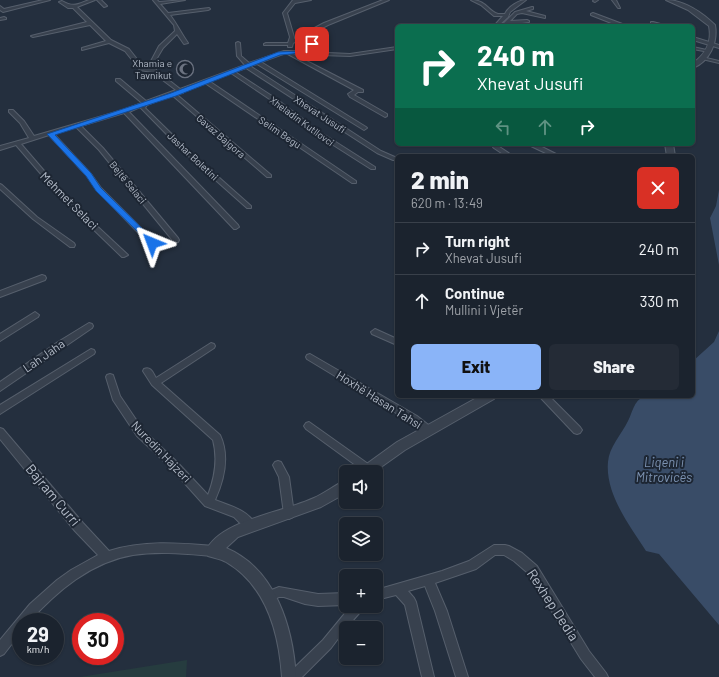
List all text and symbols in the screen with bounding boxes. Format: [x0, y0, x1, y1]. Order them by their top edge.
pin [295, 27, 329, 61]
icon: arrive [301, 33, 323, 55]
text: 240 m [477, 38, 555, 72]
icon: right [411, 40, 463, 92]
place label: Xhamia e Tavnikut [132, 57, 172, 81]
mosque icon: Xhamia e Tavnikut [175, 59, 195, 79]
text: Xhevat Jusufi [477, 72, 584, 94]
street label: Xhevat Jusufi [292, 93, 348, 135]
street label: Xheladin Kutllovci [267, 94, 337, 148]
street label: Gavaz Bajgora [194, 112, 248, 160]
street label: Selim Begu [256, 113, 304, 151]
icon: left [492, 116, 514, 138]
icon: ahead [534, 116, 556, 138]
icon: right [576, 116, 598, 138]
street label: Jashar Boletini [165, 129, 221, 183]
street label: Bejtë Selaci [107, 158, 149, 206]
text: 2 min [411, 165, 469, 194]
button: close [637, 167, 679, 209]
street label: Mehmet Selaci [38, 168, 102, 232]
text: 620 m · 13:49 [411, 195, 483, 211]
position arrow [131, 222, 173, 264]
text: Turn right [445, 232, 510, 250]
icon: right [411, 238, 433, 260]
text: 240 m [639, 240, 679, 258]
text: Xhevat Jusufi [445, 250, 522, 266]
text: Continue [445, 284, 505, 302]
icon: ahead [411, 290, 433, 312]
text: 330 m [640, 292, 679, 310]
text: Mullini i Vjetër [445, 302, 523, 318]
street label: Lah Jaha [20, 336, 67, 375]
button: Exit [411, 344, 541, 390]
button: Share [549, 344, 679, 390]
street label: Hoxhë Hasan Tahsi [334, 367, 425, 431]
street label: Nuredin Hajzeri [129, 418, 194, 485]
water label: Liqeni i Mitrovicës [636, 454, 692, 485]
street label: Bajram Curri [23, 460, 84, 529]
map controls [339, 465, 383, 665]
button: sound [339, 465, 383, 509]
button: layers [339, 517, 383, 561]
street label: Rexhep Dedia [524, 566, 583, 644]
button: + [339, 569, 383, 613]
speed limit sign: 30 [72, 613, 124, 665]
button: − [339, 621, 383, 665]
text: 29 [27, 622, 49, 646]
text: km/h [27, 643, 49, 655]

